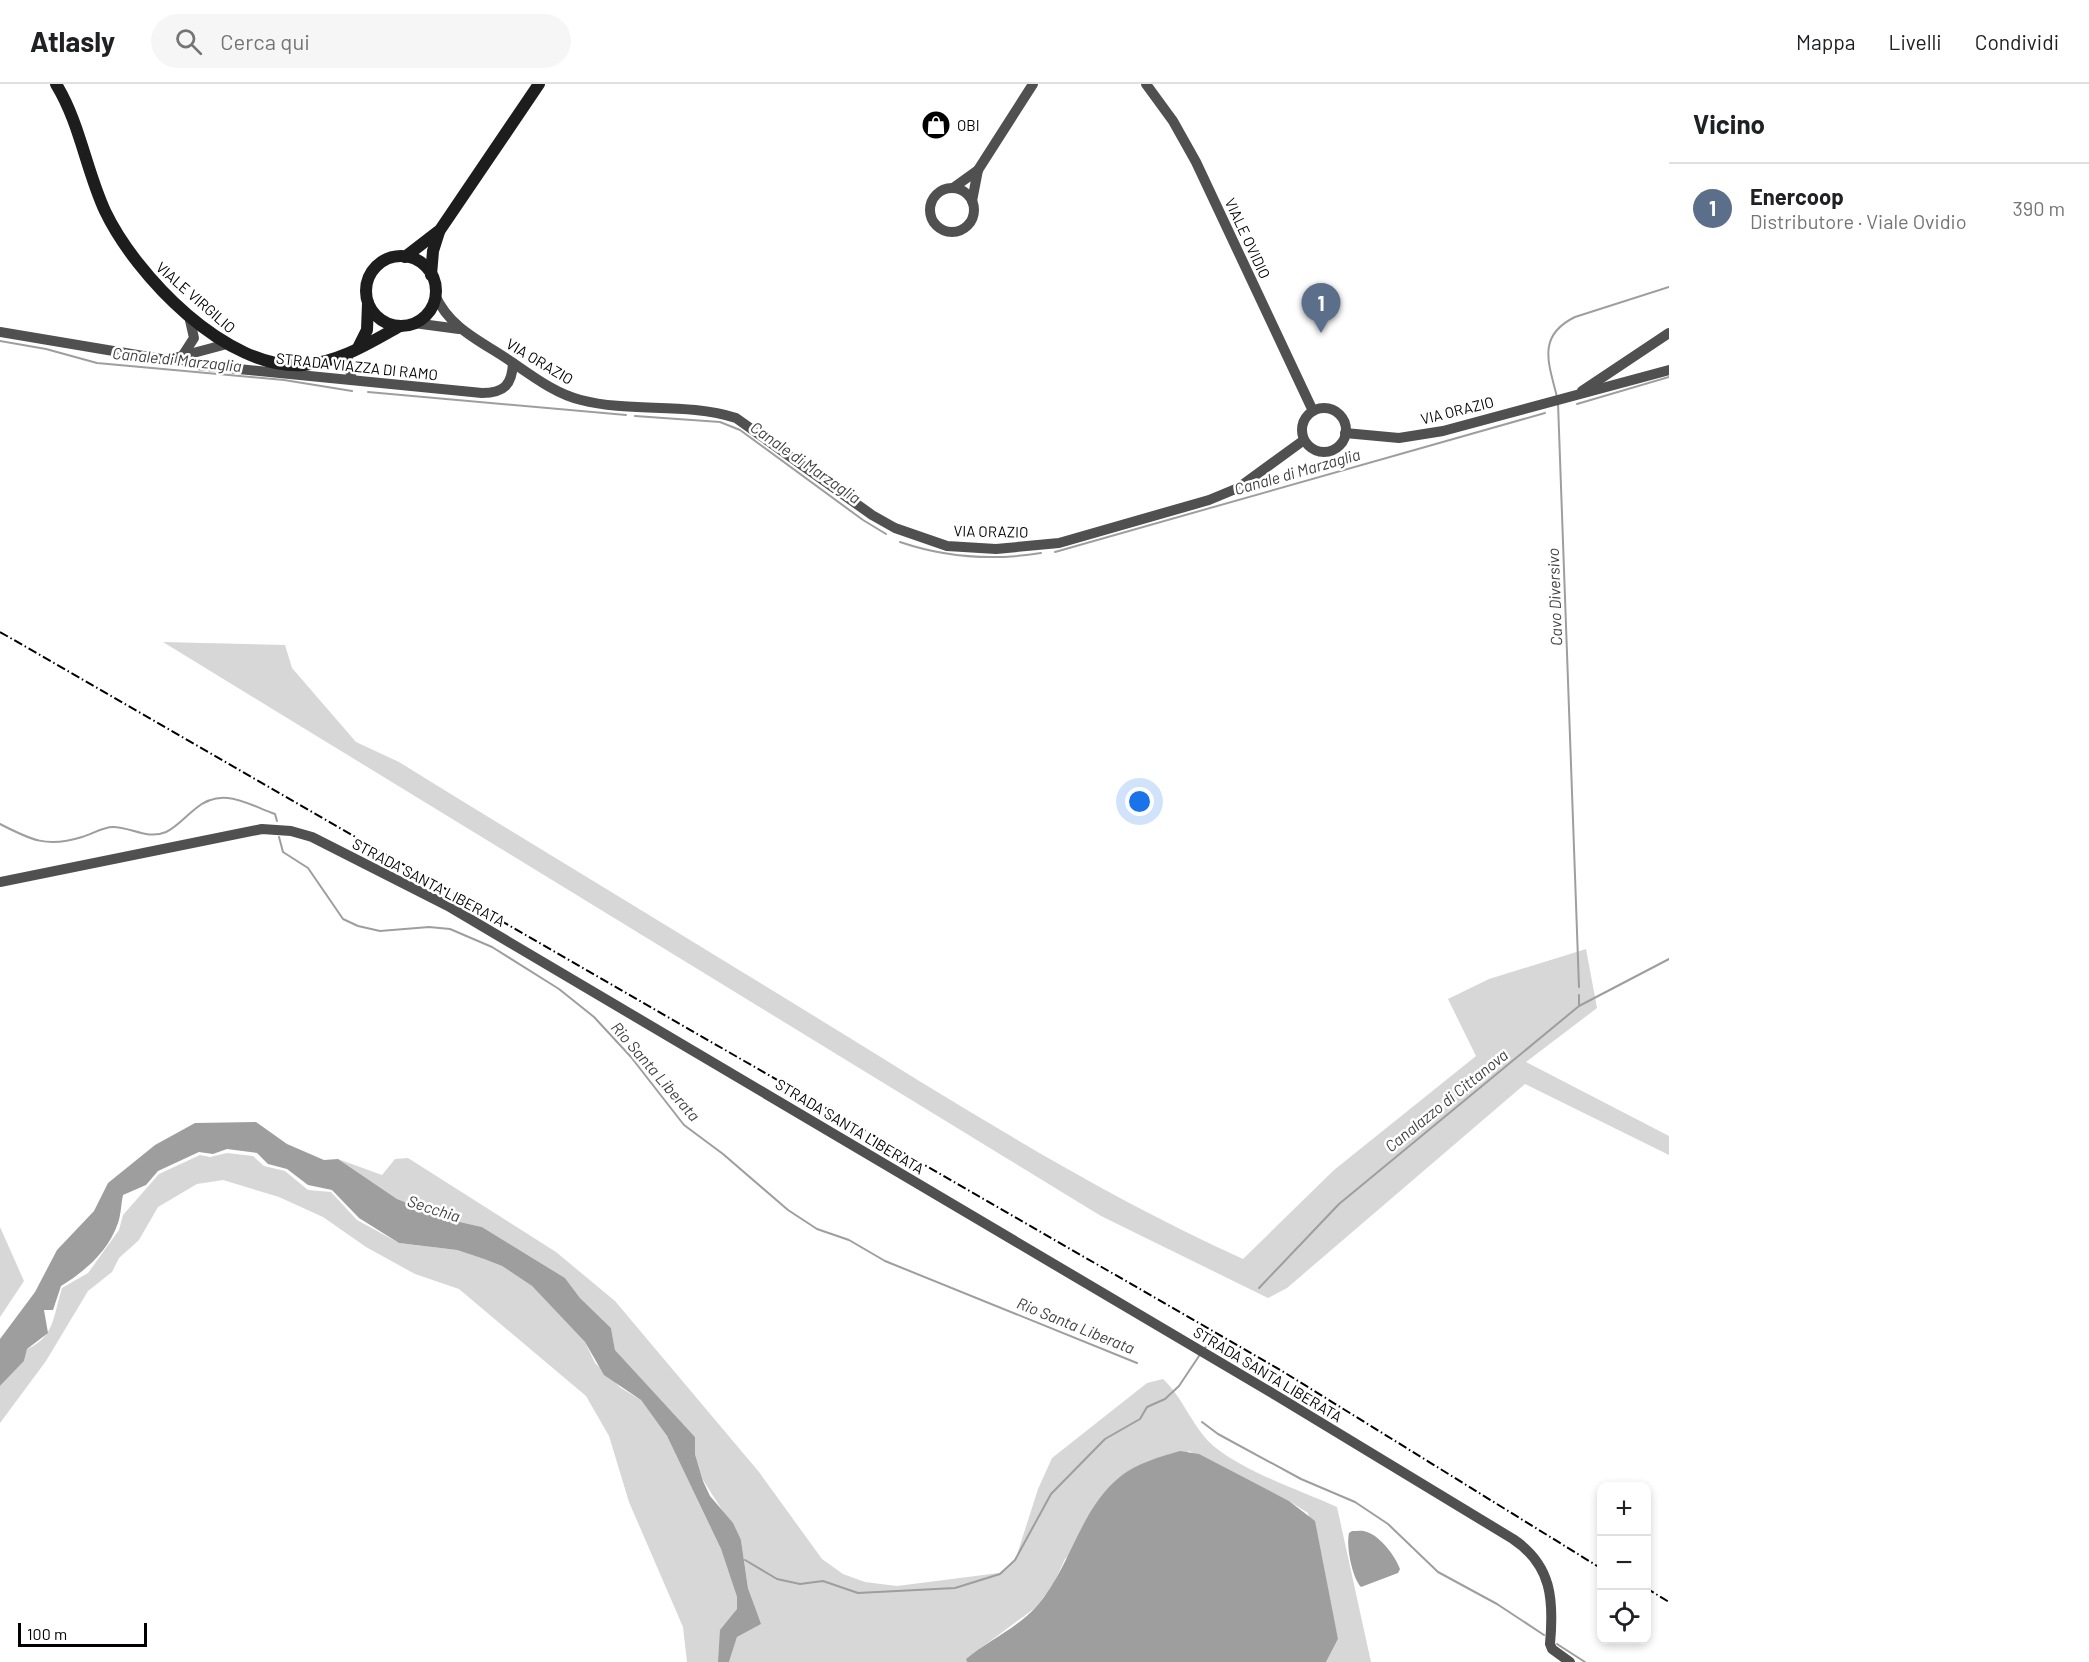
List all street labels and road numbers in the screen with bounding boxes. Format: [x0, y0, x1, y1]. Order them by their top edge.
street label: VIALE OVIDIO [1221, 195, 1275, 281]
street label: VIALE VIRGILIO [153, 258, 239, 336]
street label: VIA ORAZIO [503, 334, 577, 388]
street label: STRADA VIAZZA DI RAMO [275, 349, 439, 383]
street label: VIA ORAZIO [1419, 392, 1495, 428]
street label: VIA ORAZIO [953, 521, 1029, 541]
street label: STRADA SANTA LIBERATA [350, 834, 508, 930]
street label: STRADA SANTA LIBERATA [772, 1074, 928, 1178]
street label: STRADA SANTA LIBERATA [1190, 1322, 1346, 1426]

